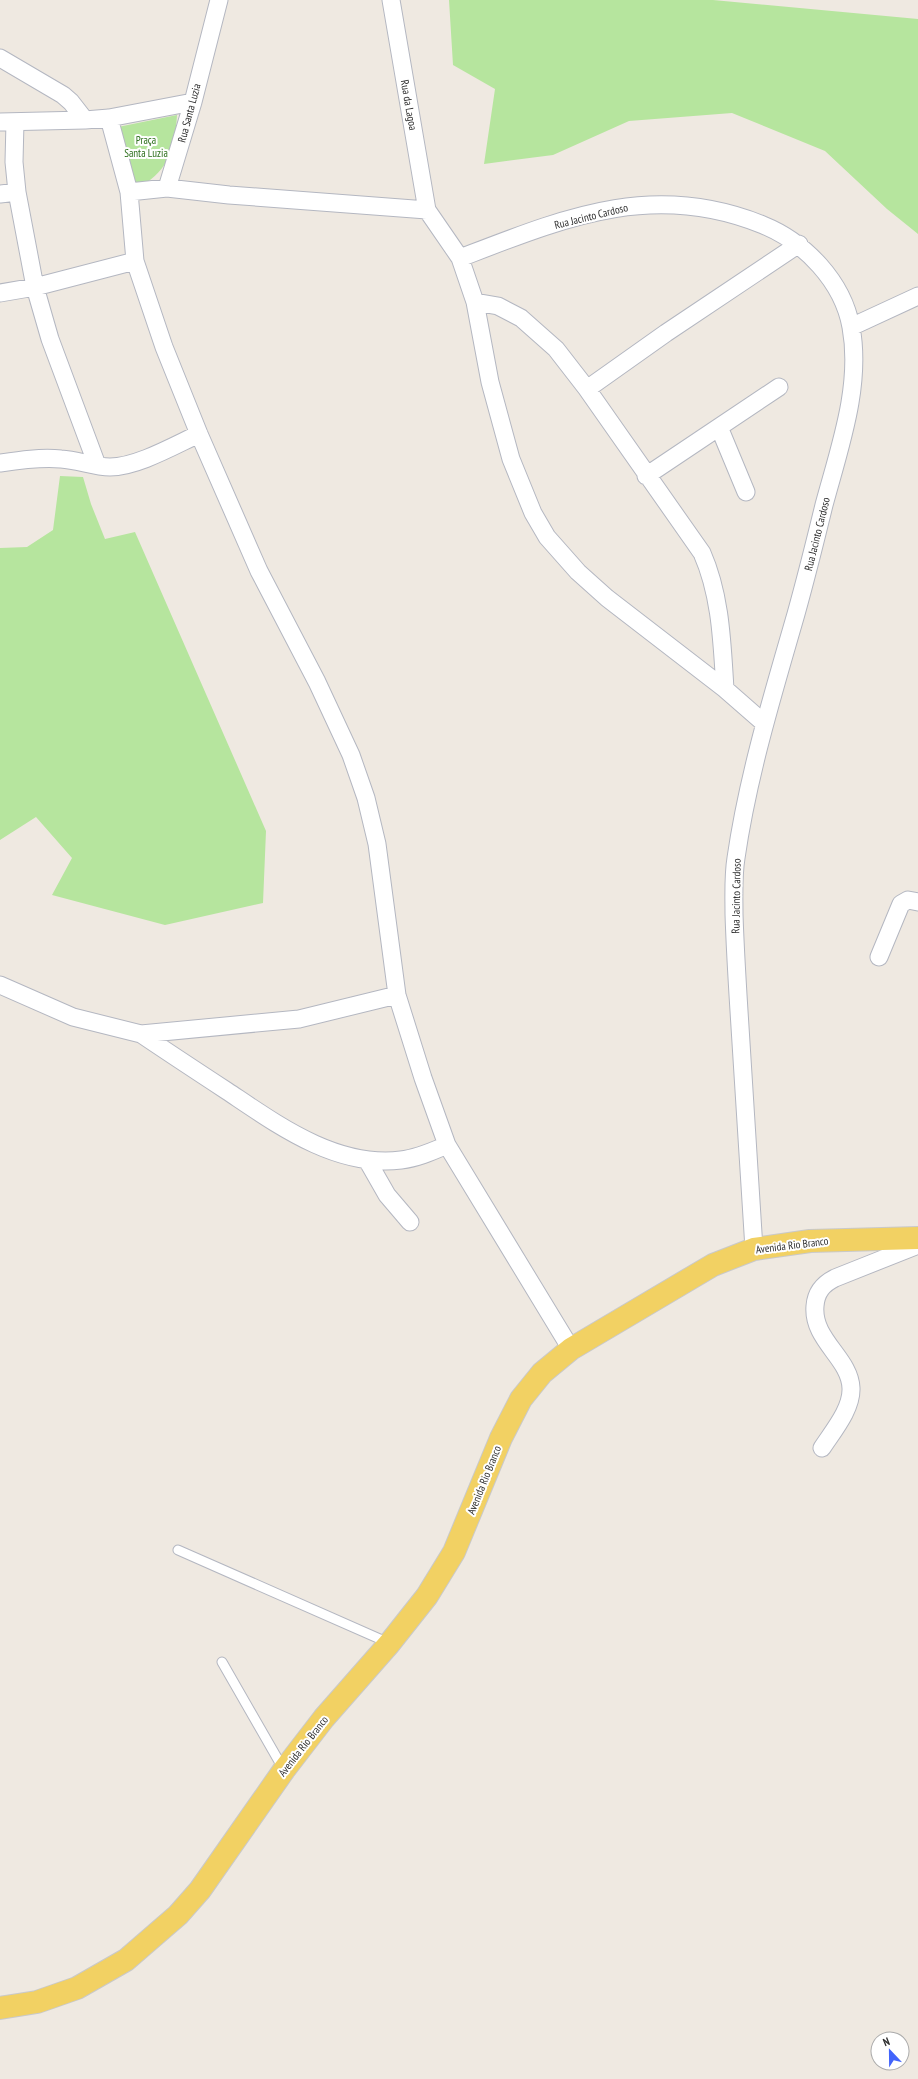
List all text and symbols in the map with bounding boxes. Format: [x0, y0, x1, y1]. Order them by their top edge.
street label: Rua da Lagoa [398, 79, 420, 131]
street label: Rua Santa Luzia [174, 82, 204, 144]
park label: Praça Santa Luzia [124, 133, 168, 160]
street label: Rua Jacinto Cardoso [553, 200, 629, 232]
street label: Rua Jacinto Cardoso [801, 496, 833, 572]
street label: Rua Jacinto Cardoso [728, 858, 744, 934]
street label: Avenida Rio Branco [755, 1234, 829, 1256]
street label: Avenida Rio Branco [464, 1443, 504, 1516]
street label: Avenida Rio Branco [275, 1713, 331, 1779]
north arrow [870, 2031, 910, 2071]
text: N [881, 2034, 892, 2049]

